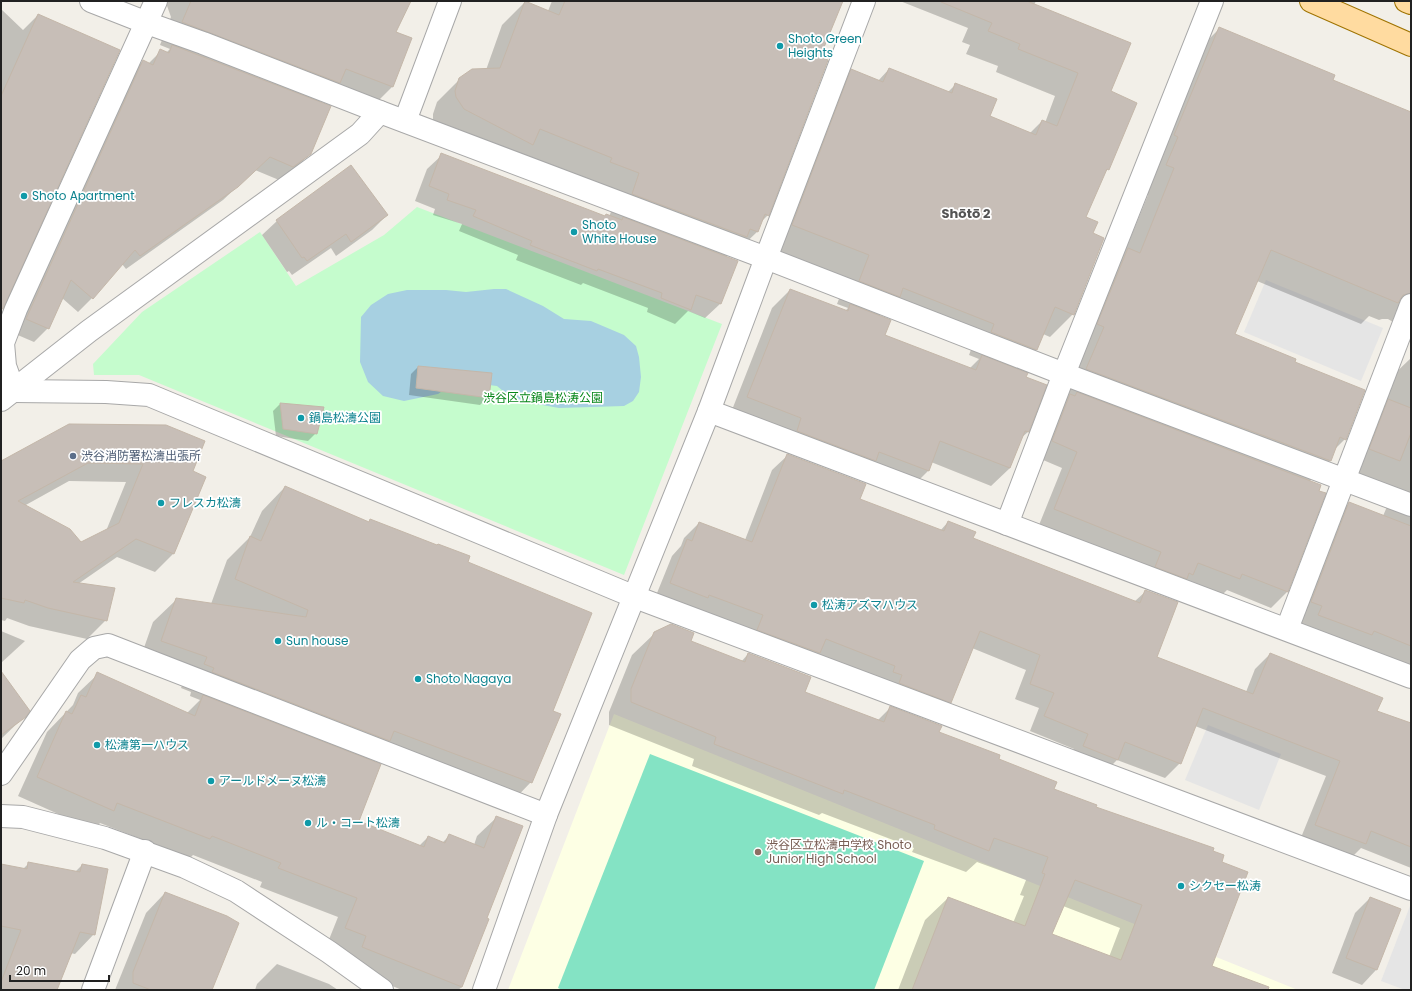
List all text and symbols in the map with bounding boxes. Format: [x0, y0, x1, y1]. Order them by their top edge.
place label: Shoto Green Heights [788, 30, 862, 61]
marker: Shoto Green Heights [775, 41, 785, 51]
place label: Shoto Apartment [32, 187, 135, 204]
marker: Shoto Apartment [19, 191, 29, 201]
district label: Shōtō 2 [942, 204, 991, 223]
place label: Shoto White House [582, 216, 657, 247]
marker: Shoto White House [569, 227, 579, 237]
park label: 渋谷区立鍋島松涛公園 [483, 389, 603, 406]
place label: 鍋島松濤公園 [309, 409, 381, 426]
marker: 鍋島松濤公園 [296, 413, 306, 423]
place label: 渋谷消防署松濤出張所 [81, 447, 201, 464]
marker: 渋谷消防署松濤出張所 [68, 451, 78, 461]
place label: フレスカ松濤 [169, 494, 241, 511]
marker: フレスカ松濤 [156, 498, 166, 508]
place label: 松涛アズマハウス [822, 596, 918, 613]
marker: 松涛アズマハウス [809, 600, 819, 610]
place label: Sun house [286, 632, 348, 649]
marker: Sun house [273, 636, 283, 646]
place label: Shoto Nagaya [426, 670, 511, 687]
marker: Shoto Nagaya [413, 674, 423, 684]
place label: 松濤第一ハウス [105, 736, 189, 753]
marker: 松濤第一ハウス [92, 740, 102, 750]
place label: アールドメーヌ松濤 [219, 772, 326, 789]
marker: アールドメーヌ松濤 [206, 776, 216, 786]
place label: ル・コート松濤 [316, 814, 400, 831]
marker: ル・コート松濤 [303, 818, 313, 828]
place label: 渋谷区立松濤中学校 Shoto Junior High School [766, 836, 912, 867]
marker: 渋谷区立松濤中学校 Shoto Junior High School [753, 847, 763, 857]
place label: シクセー松涛 [1189, 877, 1261, 894]
marker: シクセー松涛 [1176, 881, 1186, 891]
scale bar [10, 957, 109, 983]
text: 20 m [16, 962, 46, 979]

